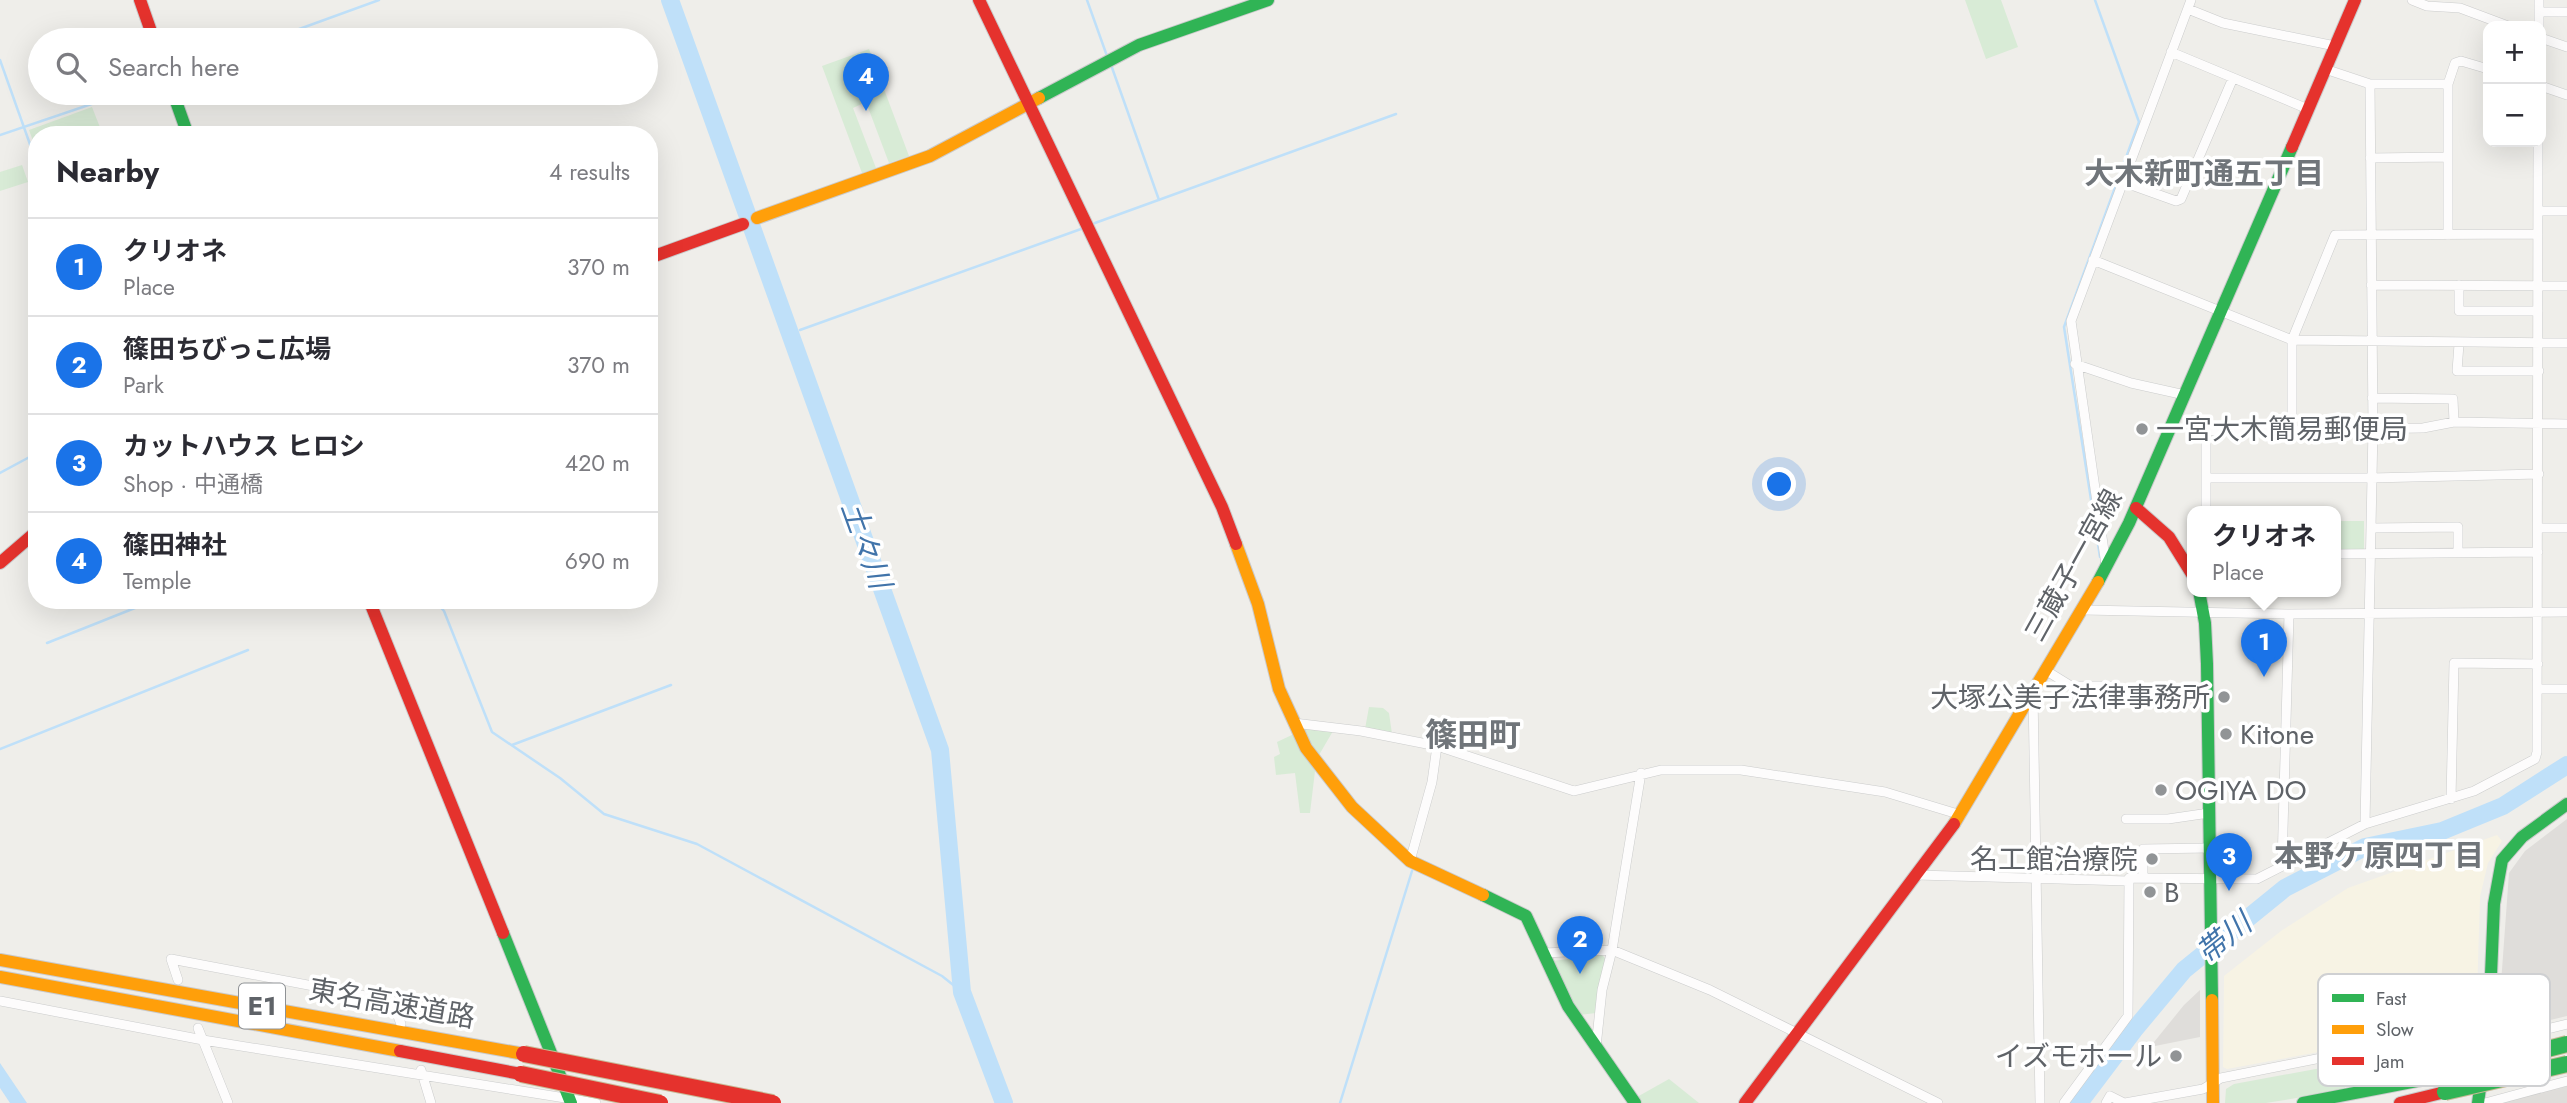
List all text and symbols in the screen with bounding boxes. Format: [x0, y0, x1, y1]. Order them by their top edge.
map controls [2483, 21, 2546, 147]
button: + [2483, 21, 2546, 84]
search box [28, 28, 658, 105]
icon: search [52, 48, 90, 86]
text: Search here [108, 48, 240, 86]
pin: 4 [843, 53, 889, 111]
button: − [2483, 84, 2546, 147]
text: Nearby [56, 150, 159, 193]
district label: 大木新町通五丁目 [2084, 152, 2324, 195]
text: 4 results [549, 155, 630, 189]
text: クリオネ [123, 232, 227, 270]
text: 1 [73, 250, 85, 284]
text: 370 m [567, 250, 630, 284]
text: Place [123, 270, 175, 304]
text: 篠田ちびっこ広場 [123, 330, 331, 368]
text: 2 [71, 348, 87, 382]
text: 370 m [567, 348, 630, 382]
text: Park [123, 368, 164, 402]
place label: 一宮大木簡易郵便局 [2156, 409, 2408, 450]
marker: 一宮大木簡易郵便局 [2134, 421, 2150, 437]
text: カットハウス ヒロシ [123, 427, 365, 465]
text: 3 [72, 446, 86, 480]
text: 420 m [565, 446, 630, 480]
text: Shop · 中通橋 [123, 467, 263, 501]
your location [1762, 467, 1796, 501]
street label: 三蔵子一宮線 [2015, 482, 2132, 649]
water label: 土々川 [831, 495, 903, 597]
popup [2187, 506, 2341, 597]
text: クリオネ [2212, 517, 2316, 555]
text: 篠田神社 [123, 526, 227, 564]
text: 4 [71, 544, 87, 578]
text: 690 m [565, 544, 630, 578]
text: Place [2212, 555, 2264, 589]
text: Temple [123, 564, 191, 598]
pin: 1 [2241, 619, 2287, 677]
place label: 大塚公美子法律事務所 [1930, 677, 2210, 718]
marker: 大塚公美子法律事務所 [2216, 689, 2232, 705]
district label: 篠田町 [1425, 712, 1521, 758]
place label: Kitone [2240, 714, 2314, 755]
marker: Kitone [2218, 726, 2234, 742]
place label: OGIYA DO [2175, 770, 2307, 811]
marker: OGIYA DO [2153, 782, 2169, 798]
pin: 3 [2206, 833, 2252, 891]
district label: 本野ケ原四丁目 [2274, 834, 2484, 877]
place label: 名工館治療院 [1970, 839, 2138, 880]
marker: 名工館治療院 [2144, 851, 2160, 867]
place label: B [2164, 872, 2180, 913]
marker: B [2142, 884, 2158, 900]
water label: 帯川 [2187, 900, 2263, 973]
pin: 2 [1557, 916, 1603, 974]
street label: 東名高速道路 [306, 969, 478, 1038]
legend [2318, 974, 2550, 1086]
road number: E1 [239, 984, 285, 1028]
text: Fast [2376, 985, 2407, 1012]
text: Slow [2376, 1016, 2414, 1043]
place label: イズモホール [1995, 1036, 2162, 1077]
marker: イズモホール [2168, 1048, 2184, 1064]
text: Jam [2373, 1048, 2405, 1075]

